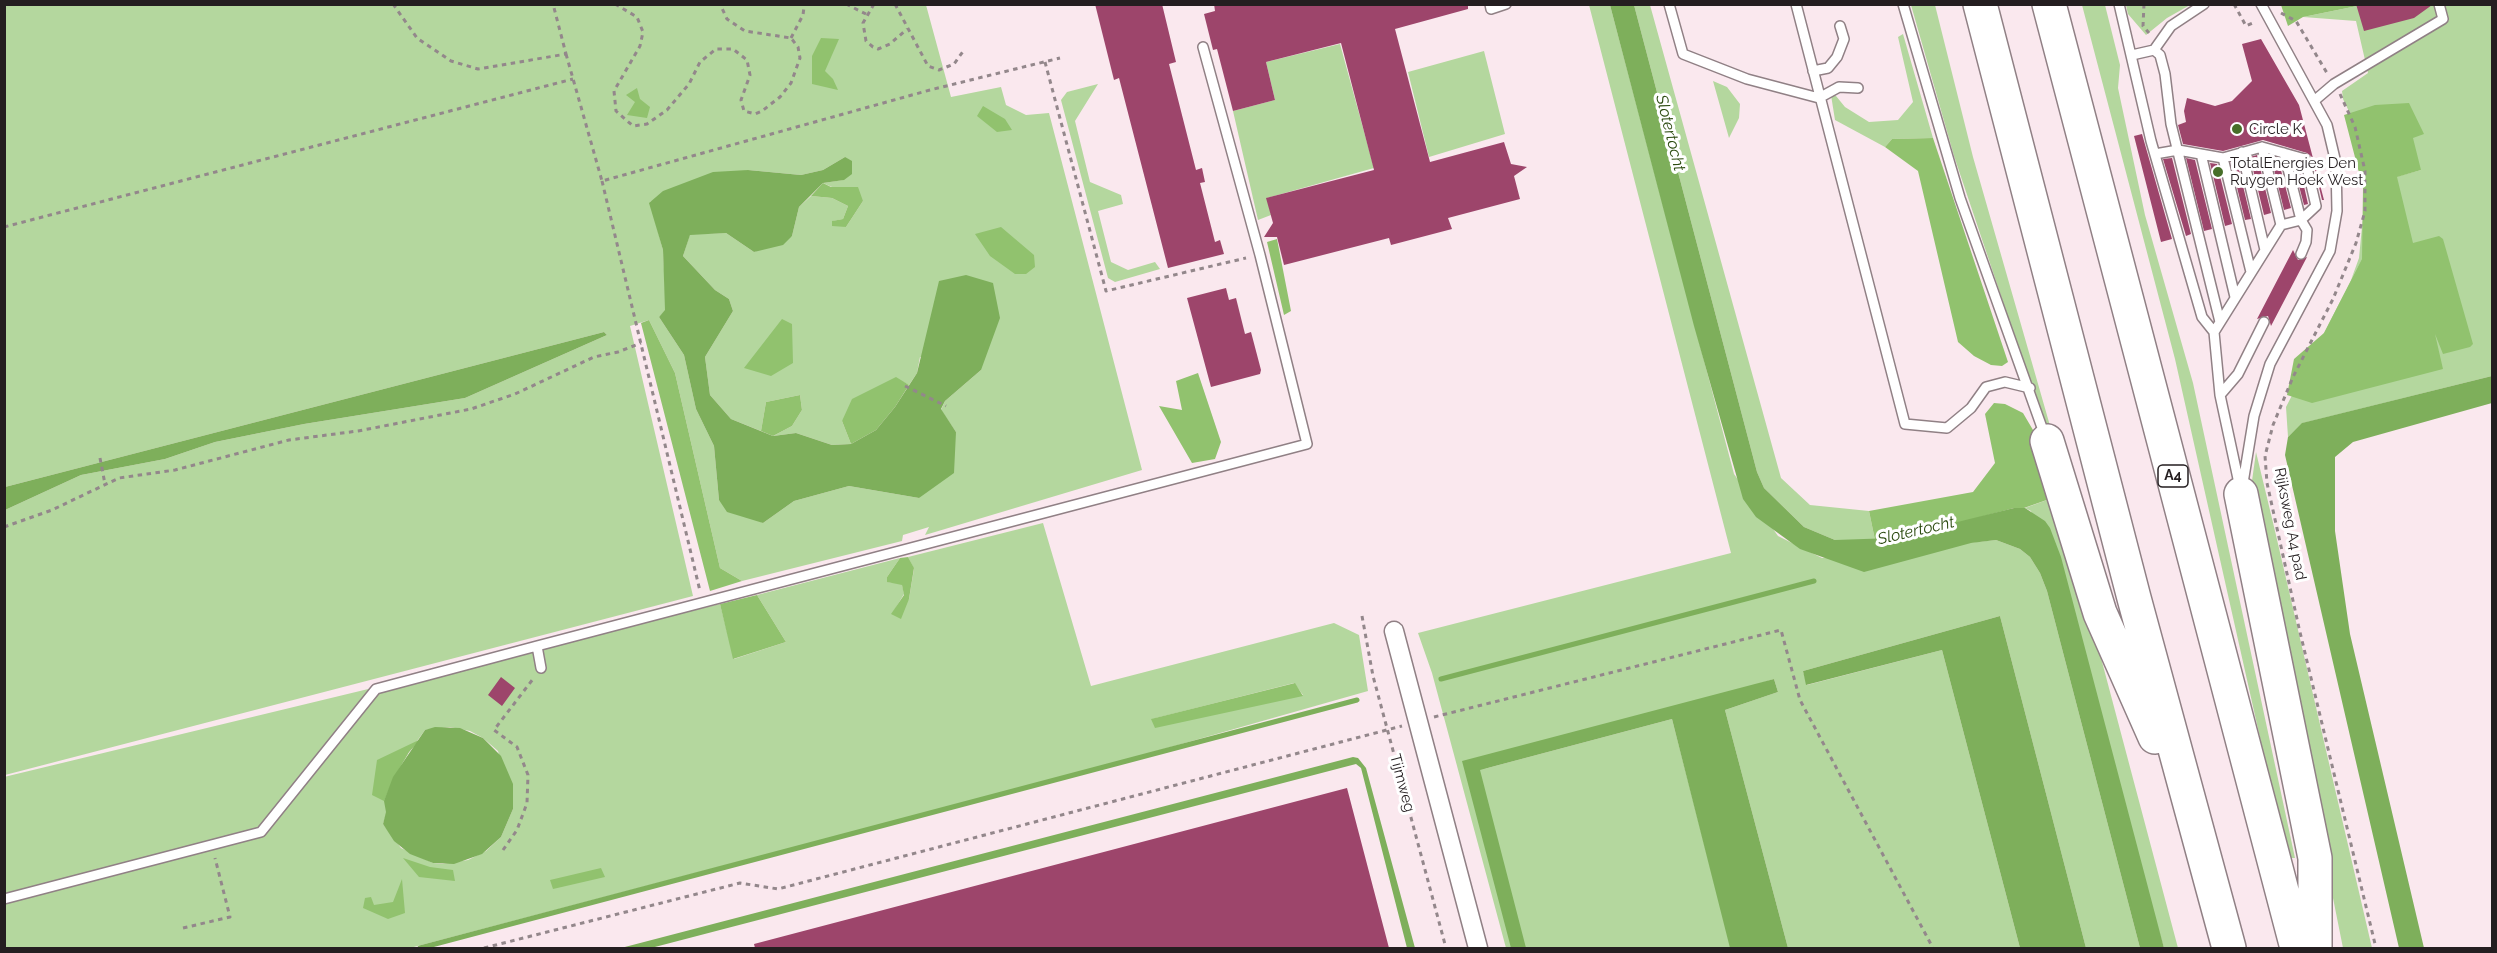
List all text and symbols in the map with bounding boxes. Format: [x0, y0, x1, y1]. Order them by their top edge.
water label: Slotertocht [1651, 93, 1689, 173]
place label: Circle K [2249, 120, 2302, 138]
marker: Circle K [2230, 122, 2244, 136]
place label: TotalEnergies Den Ruygen Hoek West [2230, 154, 2363, 189]
marker: TotalEnergies Den Ruygen Hoek West [2211, 165, 2225, 179]
road number: A4 [2158, 465, 2188, 487]
street label: Rijksweg A4 pad [2270, 466, 2310, 582]
water label: Slotertocht [1876, 513, 1956, 549]
street label: Tijmweg [1386, 752, 1418, 814]

